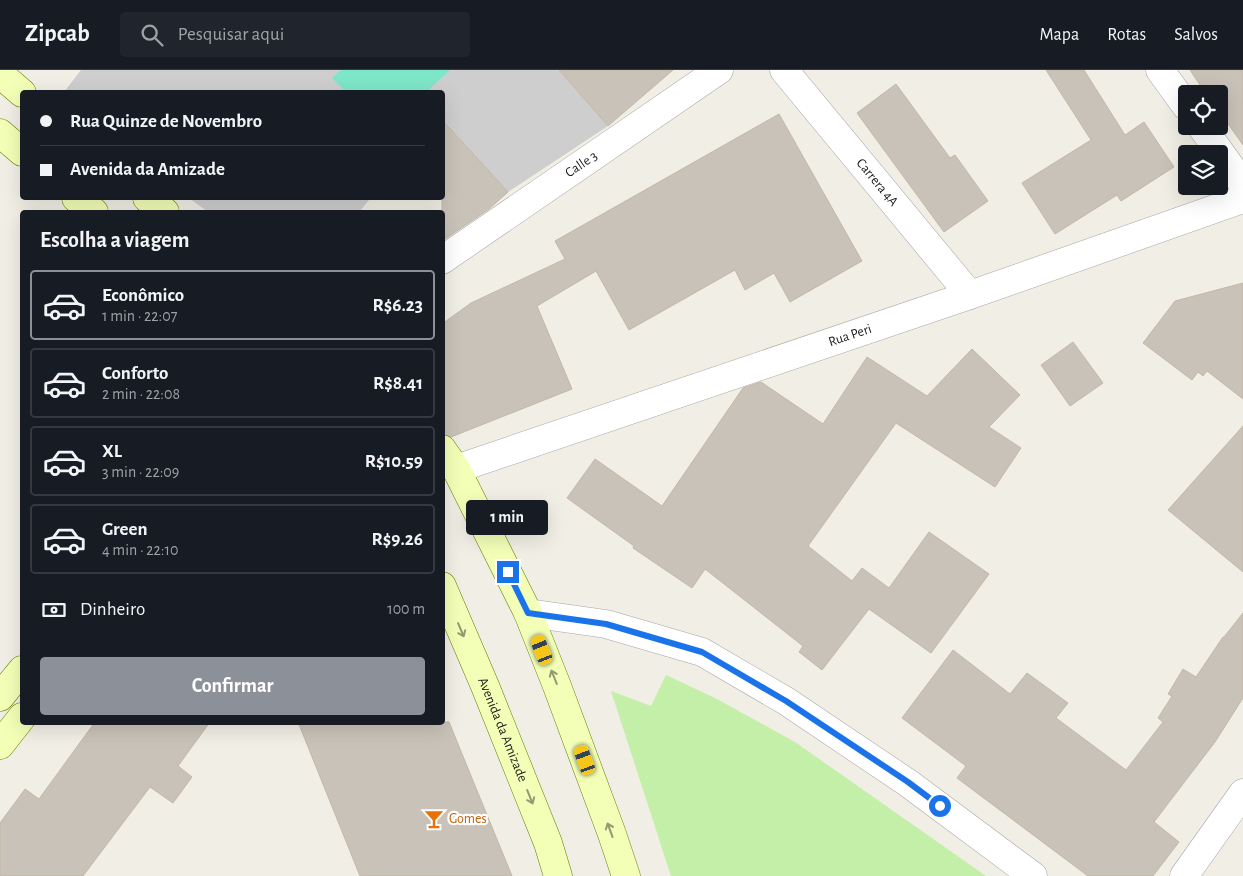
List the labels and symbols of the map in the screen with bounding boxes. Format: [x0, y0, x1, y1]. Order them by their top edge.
street label: Calle 3 [563, 149, 600, 180]
street label: Carrera 4A [853, 156, 901, 209]
street label: Rua Peri [827, 322, 873, 349]
callout: 1 min [467, 500, 549, 534]
route end [497, 561, 519, 583]
one-way arrow [458, 623, 467, 638]
car [529, 633, 554, 667]
one-way arrow [548, 670, 558, 685]
street label: Avenida da Amizade [475, 675, 530, 784]
car [572, 743, 597, 777]
one-way arrow [526, 789, 535, 804]
route start [929, 795, 951, 817]
bar icon: Gomes [423, 808, 445, 830]
place label: Gomes [449, 812, 487, 826]
one-way arrow [605, 822, 614, 838]

